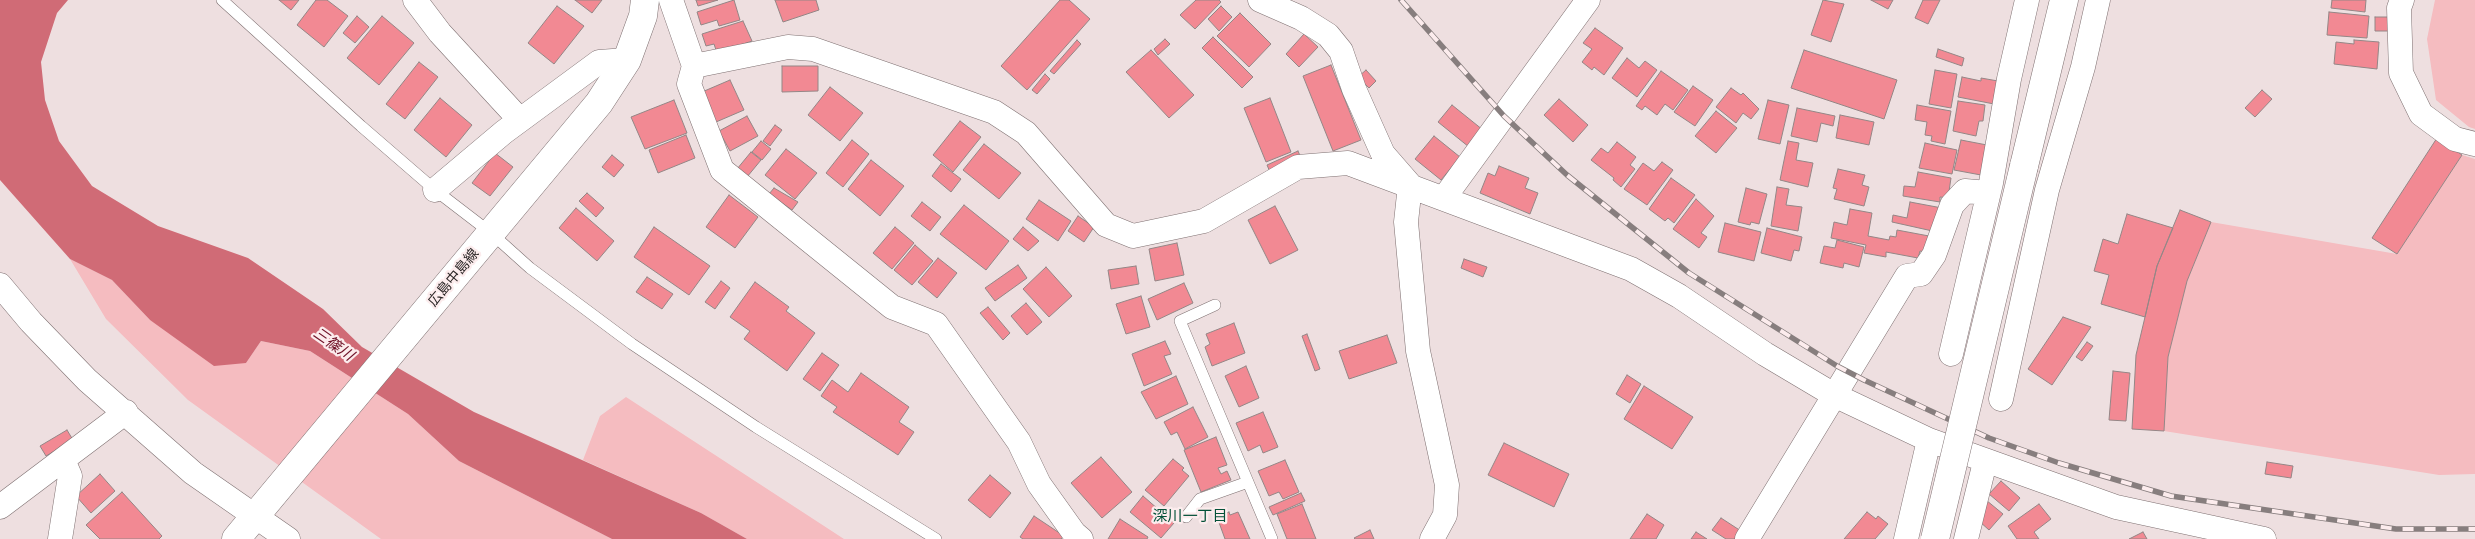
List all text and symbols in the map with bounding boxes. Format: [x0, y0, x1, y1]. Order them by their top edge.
street label: 広島中島線 [425, 246, 483, 310]
water label: 三篠川 [309, 325, 357, 365]
district label: 深川一丁目 [1153, 508, 1227, 526]

